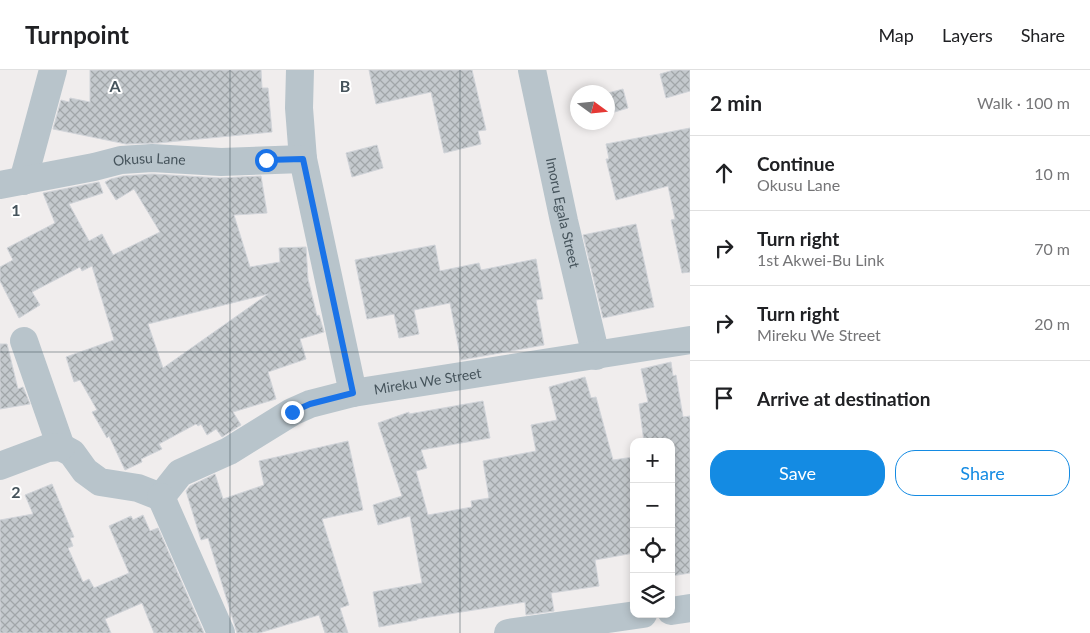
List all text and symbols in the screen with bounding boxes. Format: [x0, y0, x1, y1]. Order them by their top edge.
text: Turnpoint [25, 20, 129, 49]
text: Map [878, 24, 914, 46]
text: Layers [942, 24, 993, 46]
text: Share [1021, 24, 1065, 46]
text: A [108, 76, 121, 95]
text: B [340, 76, 350, 95]
north arrow [570, 85, 615, 130]
text: 2 min [710, 90, 762, 115]
text: Walk · 100 m [977, 93, 1070, 112]
street label: Okusu Lane [111, 149, 186, 170]
route start [255, 149, 278, 172]
text: Continue [757, 152, 835, 175]
street label: Imoru Egala Street [543, 156, 584, 270]
icon: ahead [710, 159, 738, 187]
text: 10 m [1034, 164, 1070, 183]
text: Okusu Lane [757, 175, 840, 194]
text: 1 [11, 200, 21, 219]
text: Turn right [757, 227, 839, 250]
icon: right [710, 234, 738, 262]
text: 70 m [1034, 239, 1070, 258]
text: 1st Akwei-Bu Link [757, 250, 884, 269]
text: Turn right [757, 302, 839, 325]
icon: right [710, 309, 738, 337]
text: 20 m [1034, 314, 1070, 333]
text: Mireku We Street [757, 325, 881, 344]
street label: Mireku We Street [373, 364, 482, 398]
icon: arrive [710, 384, 738, 412]
text: Arrive at destination [757, 387, 930, 410]
route end [281, 401, 304, 424]
map controls [630, 438, 675, 618]
button: + [630, 438, 675, 483]
button: Save [710, 450, 885, 496]
button: Share [895, 450, 1070, 496]
text: 2 [11, 482, 21, 501]
button: − [630, 483, 675, 528]
button: locate [630, 528, 675, 573]
button: layers [630, 573, 675, 618]

